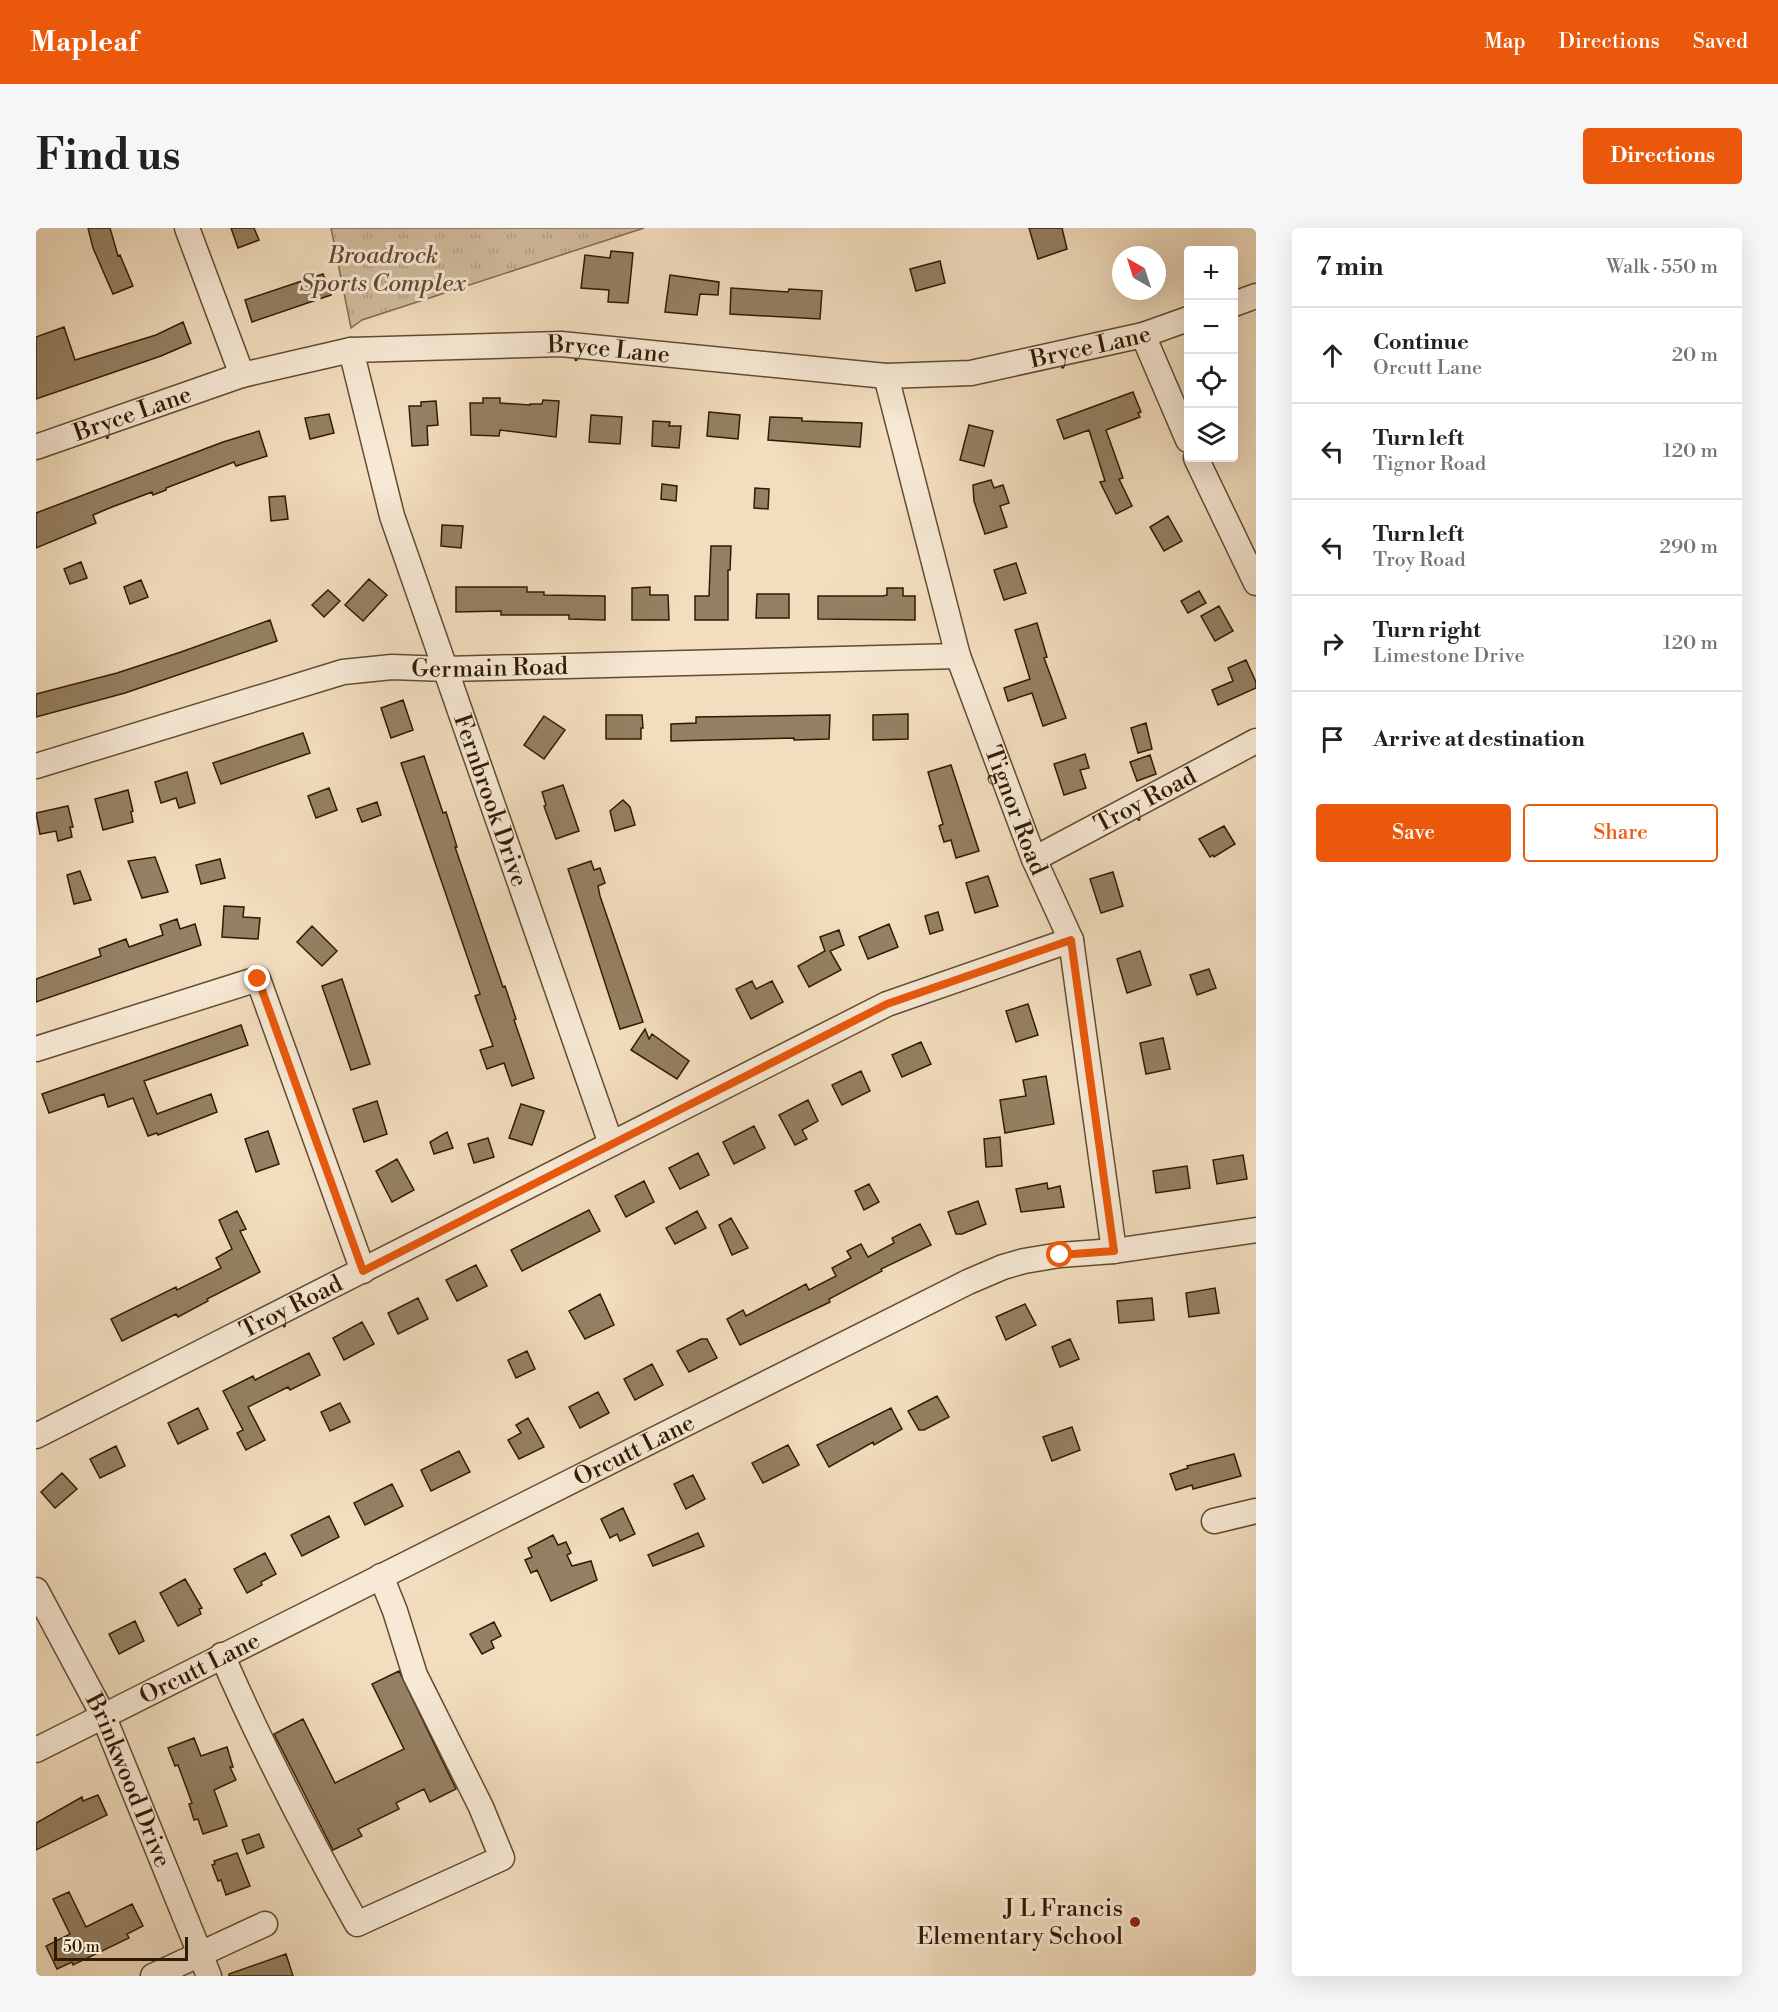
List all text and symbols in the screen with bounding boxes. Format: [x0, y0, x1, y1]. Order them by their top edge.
text: Mapleaf [30, 25, 138, 60]
text: Map [1484, 29, 1526, 55]
text: Directions [1559, 29, 1660, 55]
text: Saved [1693, 29, 1748, 55]
button: Directions [1583, 128, 1742, 184]
text: Find us [36, 130, 180, 183]
park label: Broadrock Sports Complex [300, 241, 466, 299]
north arrow [1112, 246, 1166, 300]
map controls [1184, 246, 1238, 462]
button: + [1184, 246, 1238, 300]
text: 7 min [1316, 251, 1383, 283]
text: Walk · 550 m [1606, 255, 1718, 280]
button: − [1184, 300, 1238, 354]
street label: Bryce Lane [1026, 319, 1155, 376]
text: Continue [1373, 329, 1469, 356]
street label: Bryce Lane [546, 330, 671, 371]
icon: ahead [1316, 339, 1349, 372]
text: 20 m [1672, 343, 1718, 368]
button: locate [1184, 354, 1238, 408]
text: Orcutt Lane [1373, 356, 1482, 381]
street label: Bryce Lane [69, 380, 196, 449]
button: layers [1184, 408, 1238, 462]
text: Turn left [1373, 425, 1464, 452]
icon: left [1316, 435, 1349, 468]
text: 120 m [1663, 439, 1718, 464]
text: Tignor Road [1373, 452, 1486, 477]
text: Turn left [1373, 521, 1464, 548]
icon: left [1316, 531, 1349, 564]
text: 290 m [1660, 535, 1718, 560]
text: Troy Road [1373, 548, 1466, 573]
text: Turn right [1373, 617, 1481, 644]
icon: right [1316, 627, 1349, 660]
text: 120 m [1663, 631, 1718, 656]
text: Limestone Drive [1373, 644, 1525, 669]
street label: Germain Road [411, 652, 569, 685]
street label: Fernbrook Drive [446, 710, 534, 891]
icon: arrive [1316, 723, 1349, 756]
text: Arrive at destination [1373, 726, 1585, 753]
street label: Tignor Road [977, 742, 1054, 881]
street label: Troy Road [1090, 761, 1202, 840]
button: Save [1316, 804, 1511, 862]
button: Share [1523, 804, 1718, 862]
route end [244, 965, 270, 991]
route start [1046, 1241, 1072, 1267]
street label: Troy Road [235, 1269, 348, 1346]
street label: Orcutt Lane [569, 1408, 700, 1494]
street label: Orcutt Lane [135, 1626, 265, 1712]
street label: Brinkwood Drive [78, 1688, 177, 1872]
place label: J L Francis Elementary School [917, 1894, 1123, 1952]
marker: J L Francis Elementary School [1128, 1915, 1142, 1929]
scale bar [54, 1934, 188, 1962]
text: 50 m [63, 1937, 100, 1957]

